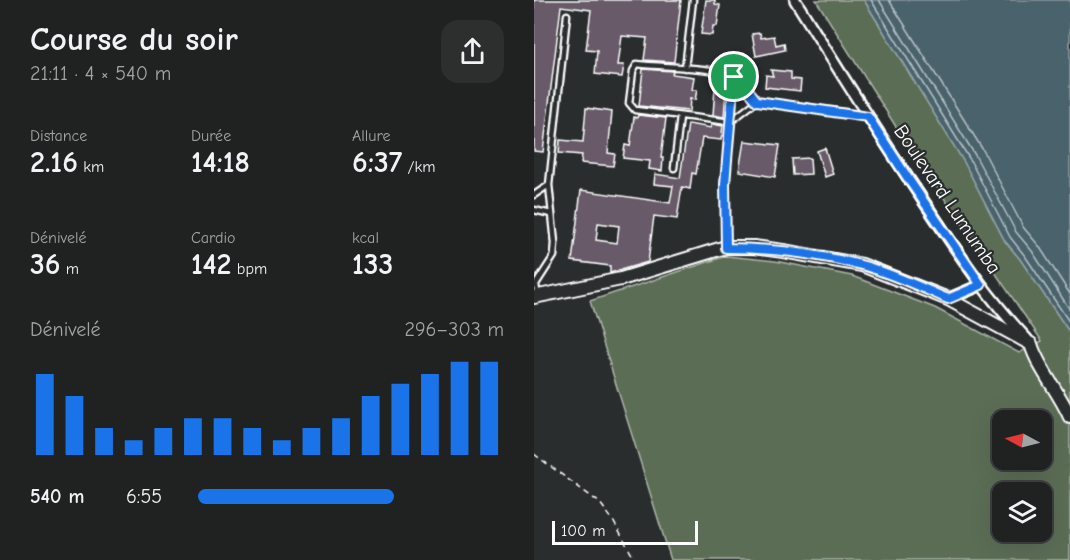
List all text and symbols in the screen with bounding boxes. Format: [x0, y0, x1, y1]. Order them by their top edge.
text: Course du soir [30, 20, 238, 58]
button: share [441, 20, 504, 83]
pin [708, 51, 759, 102]
icon: arrive [717, 60, 750, 93]
text: 21:11 · 4 × 540 m [30, 62, 171, 85]
street label: Boulevard Lumumba [889, 120, 1006, 278]
text: Distance [30, 127, 87, 145]
text: Durée [191, 127, 231, 145]
text: Allure [352, 127, 391, 145]
text: 2.16 [30, 145, 78, 180]
text: 14:18 [191, 145, 250, 180]
text: 6:37 [352, 145, 402, 180]
text: km [78, 158, 104, 176]
text: /km [402, 158, 436, 176]
text: Dénivelé [30, 229, 86, 247]
text: Cardio [191, 229, 236, 247]
text: kcal [352, 229, 379, 247]
text: 36 [30, 247, 60, 282]
text: 142 [191, 247, 232, 282]
text: 133 [352, 247, 393, 282]
text: m [60, 260, 79, 278]
text: bpm [232, 260, 267, 278]
text: Dénivelé [30, 318, 101, 341]
text: 296–303 m [404, 318, 504, 341]
north arrow [992, 410, 1052, 470]
map controls [992, 410, 1052, 542]
button: layers [992, 482, 1052, 542]
text: 540 m [30, 485, 84, 508]
text: 6:55 [126, 485, 162, 508]
scale bar [552, 518, 698, 546]
text: 100 m [561, 522, 605, 540]

